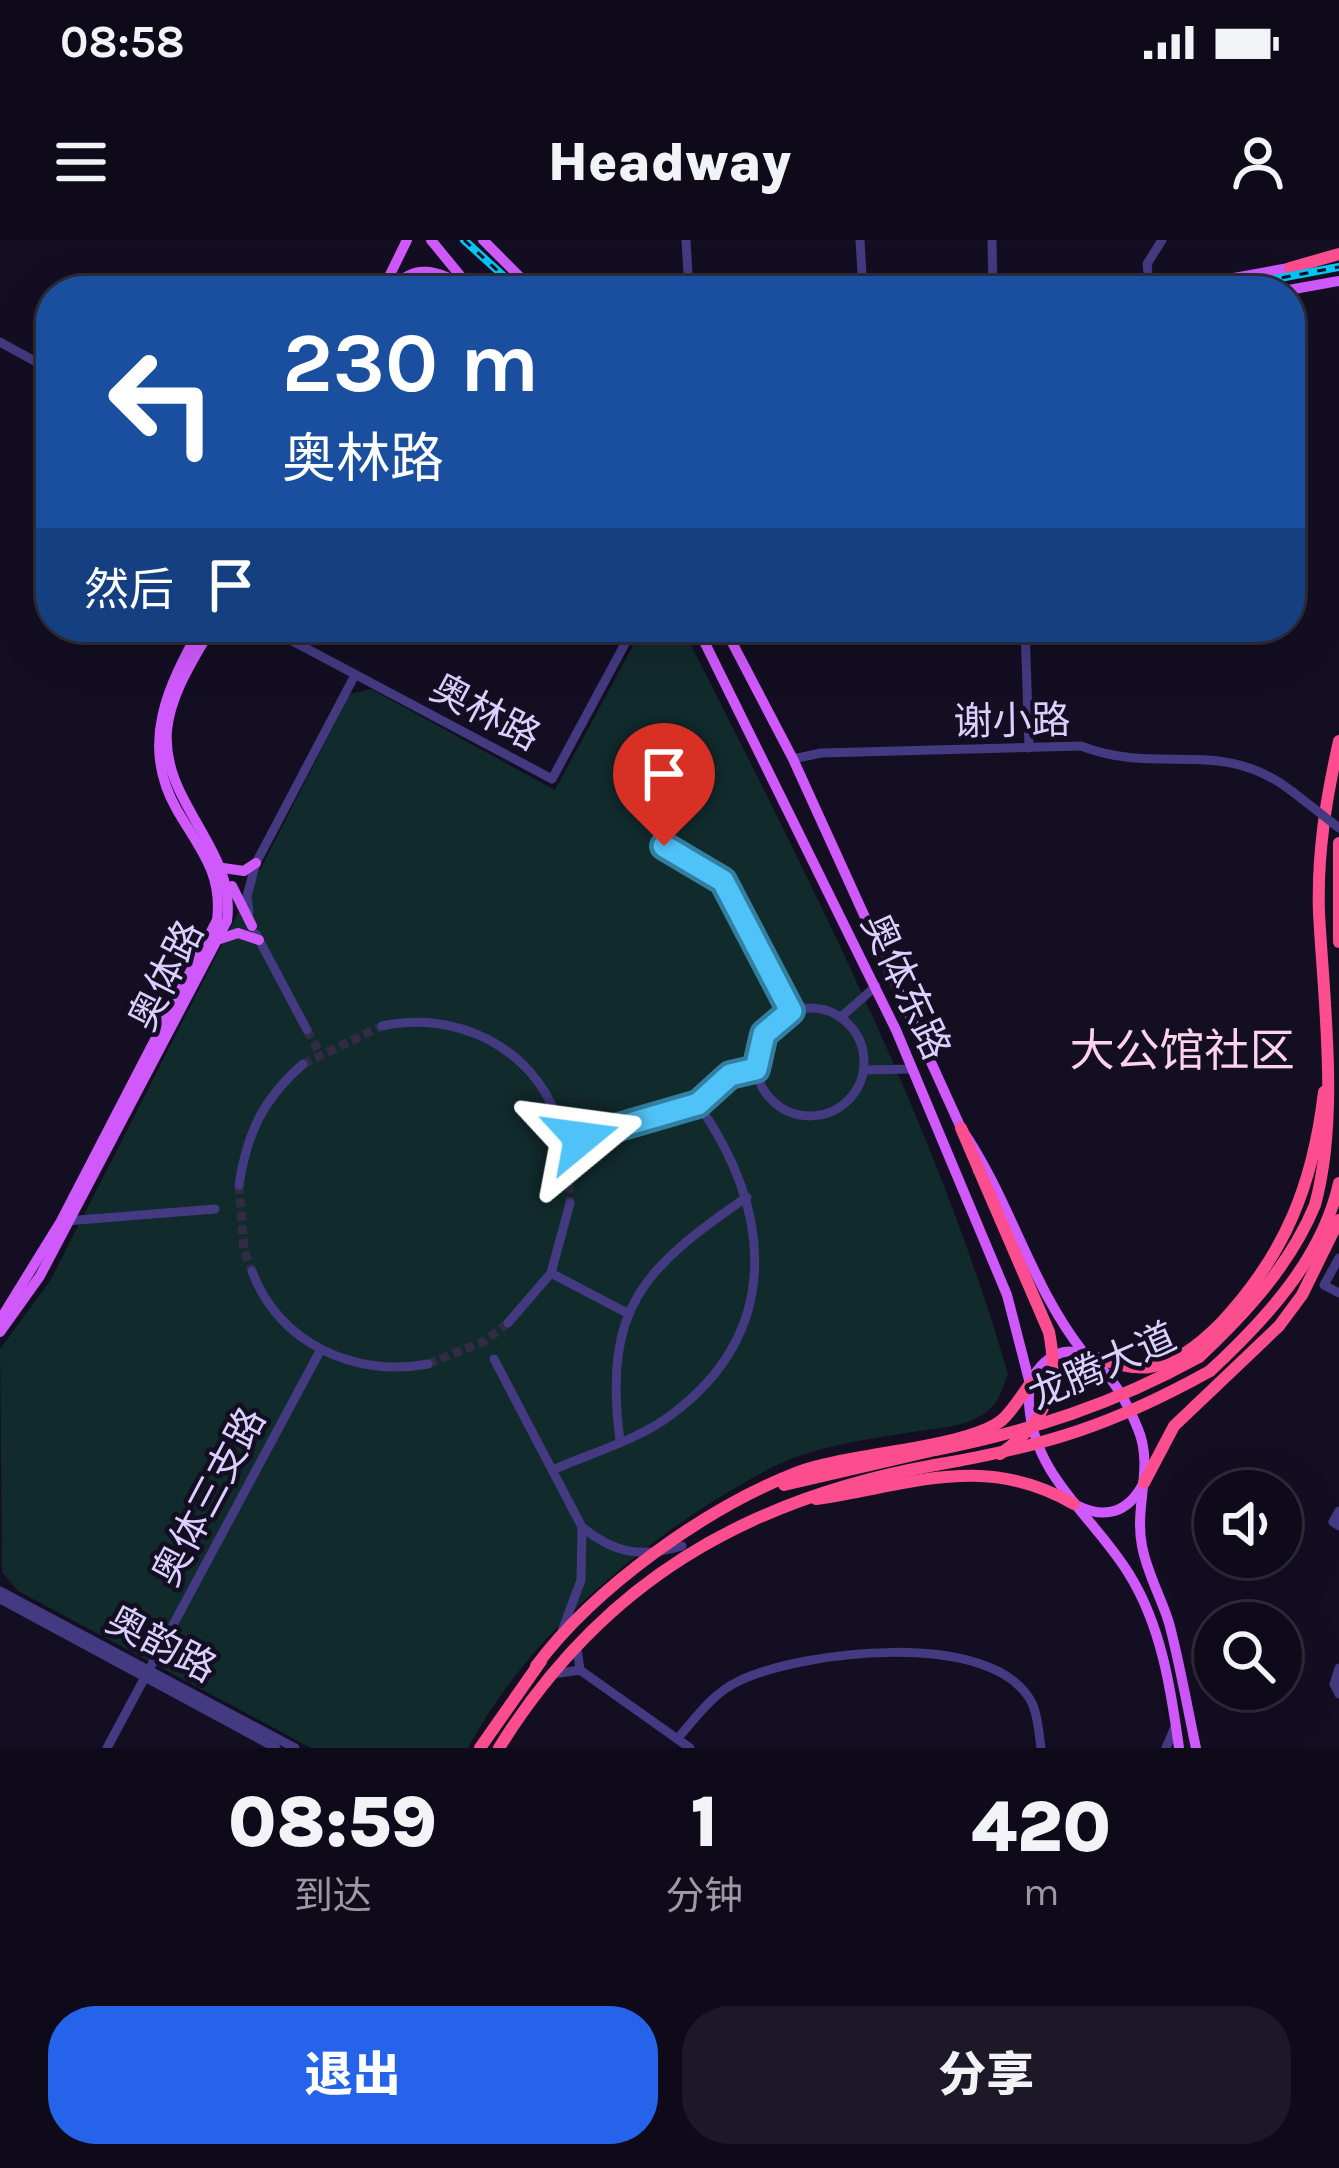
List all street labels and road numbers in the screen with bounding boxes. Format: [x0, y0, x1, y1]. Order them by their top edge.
street label: 奥林路 [423, 664, 548, 760]
street label: 谢小路 [953, 697, 1071, 745]
street label: 奥体东路 [852, 906, 960, 1067]
street label: 奥体路 [119, 913, 213, 1038]
street label: 龙腾大道 [1022, 1313, 1183, 1419]
street label: 奥体三支路 [143, 1400, 275, 1593]
street label: 奥韵路 [99, 1596, 224, 1692]

